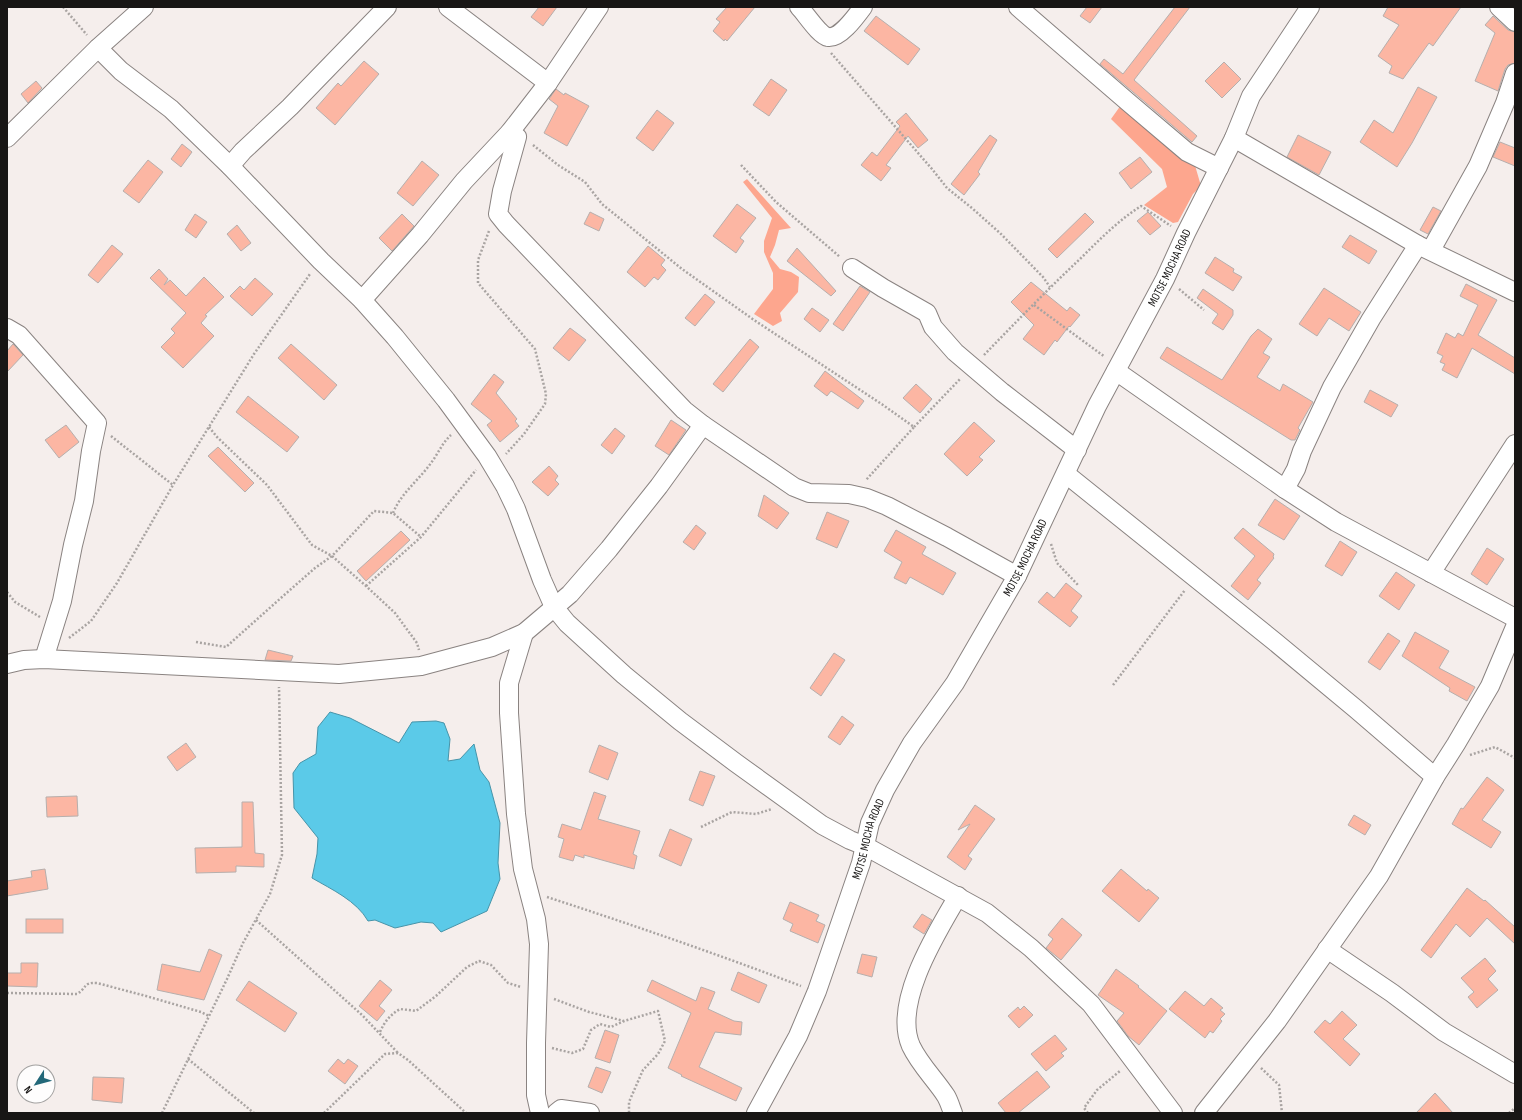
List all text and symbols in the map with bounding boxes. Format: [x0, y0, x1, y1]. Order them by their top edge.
street label: MOTSE MOCHA ROAD [1144, 226, 1194, 309]
street label: MOTSE MOCHA ROAD [1000, 516, 1050, 599]
street label: MOTSE MOCHA ROAD [848, 796, 888, 881]
north arrow [16, 1064, 56, 1104]
text: N [21, 1083, 35, 1096]

